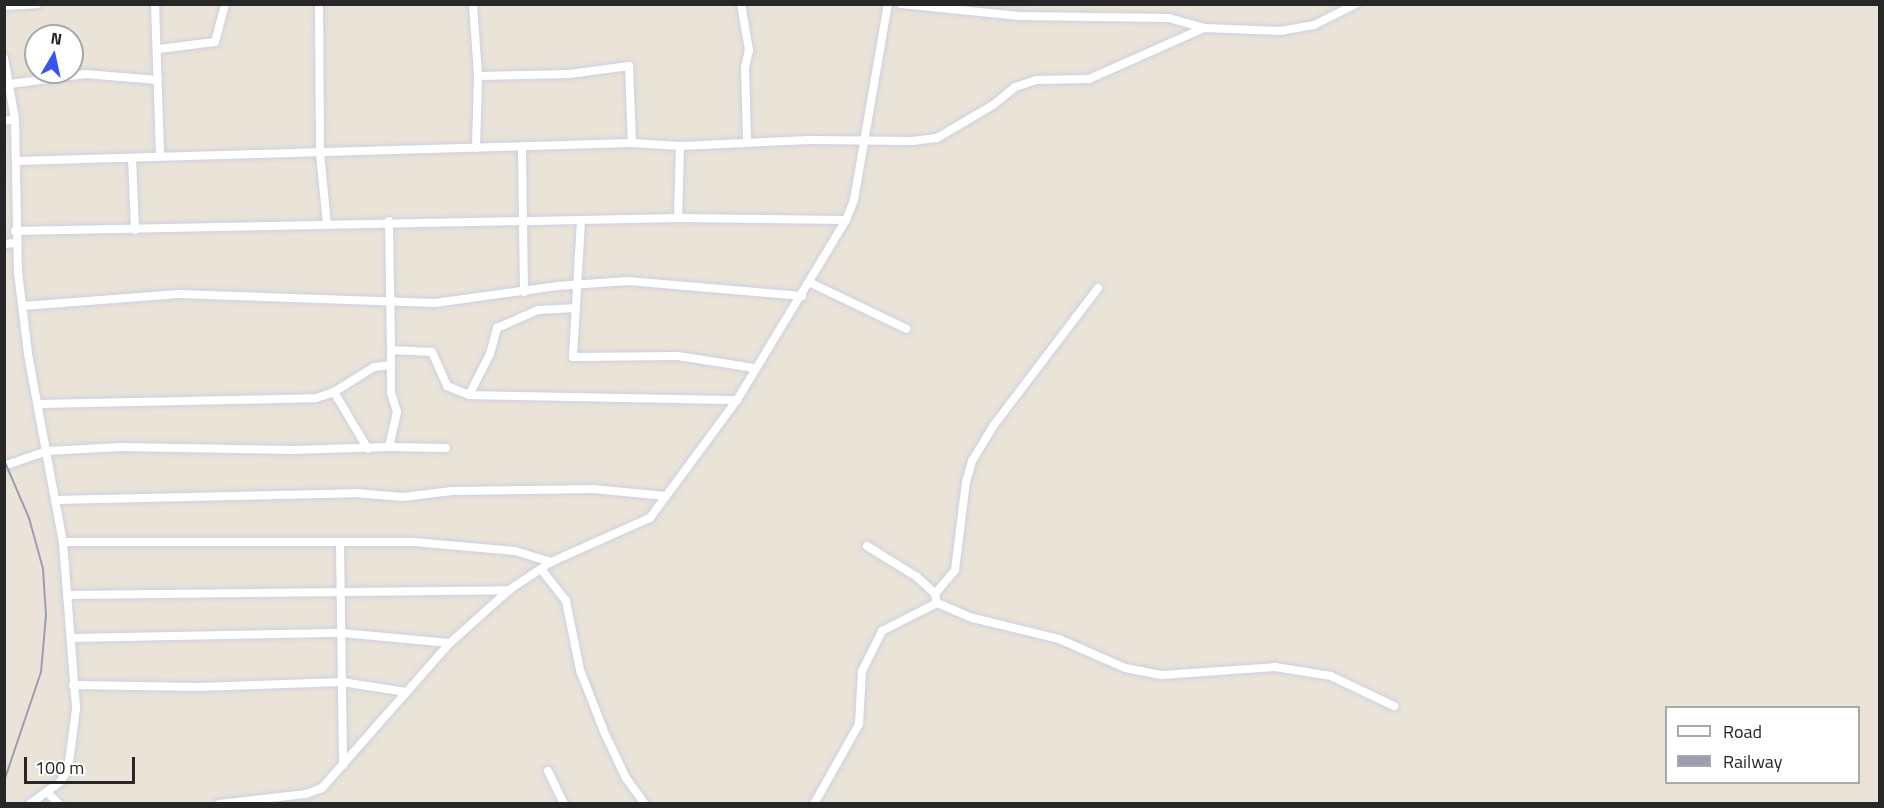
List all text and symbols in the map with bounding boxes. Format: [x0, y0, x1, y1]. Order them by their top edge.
north arrow [24, 24, 84, 84]
text: N [49, 25, 64, 51]
legend [1665, 706, 1860, 784]
text: Road [1723, 718, 1762, 745]
scale bar [27, 745, 138, 783]
text: Railway [1723, 748, 1782, 775]
text: 100 m [35, 754, 84, 781]

